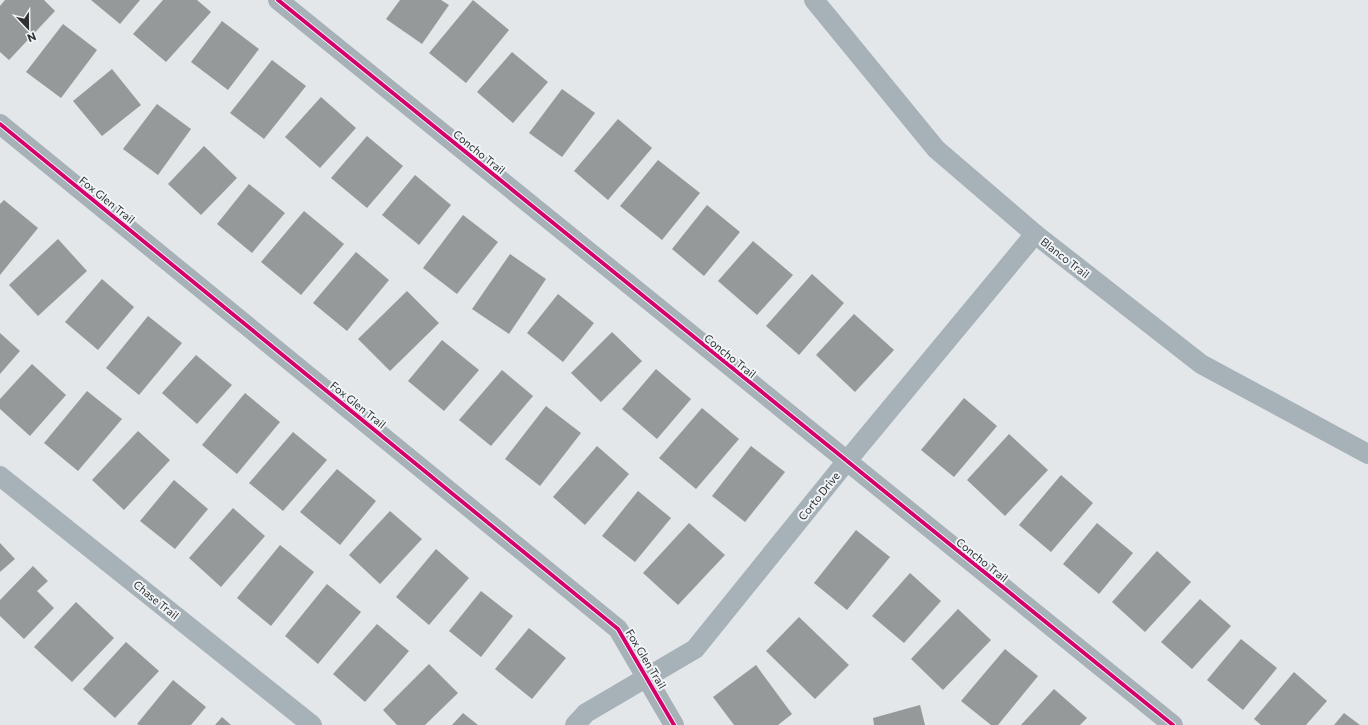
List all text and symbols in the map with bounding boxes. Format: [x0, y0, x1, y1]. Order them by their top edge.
north arrow [8, 8, 48, 48]
text: N [26, 30, 38, 45]
street label: Concho Trail [451, 127, 508, 176]
street label: Fox Glen Trail [77, 173, 138, 226]
street label: Blanco Trail [1039, 235, 1092, 281]
street label: Concho Trail [702, 331, 759, 380]
street label: Fox Glen Trail [328, 378, 389, 431]
street label: Corto Drive [795, 469, 842, 522]
street label: Concho Trail [954, 535, 1011, 584]
street label: Chase Trail [131, 577, 182, 622]
street label: Fox Glen Trail [624, 627, 669, 691]

